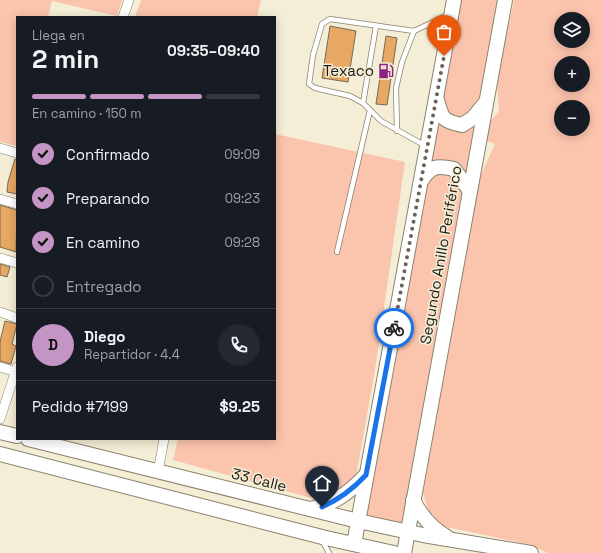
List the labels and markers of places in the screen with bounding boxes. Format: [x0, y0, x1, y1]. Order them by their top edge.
pin [427, 15, 461, 56]
place label: Texaco [323, 61, 374, 80]
fuel station icon: Texaco [377, 62, 395, 80]
pin [305, 466, 339, 507]

